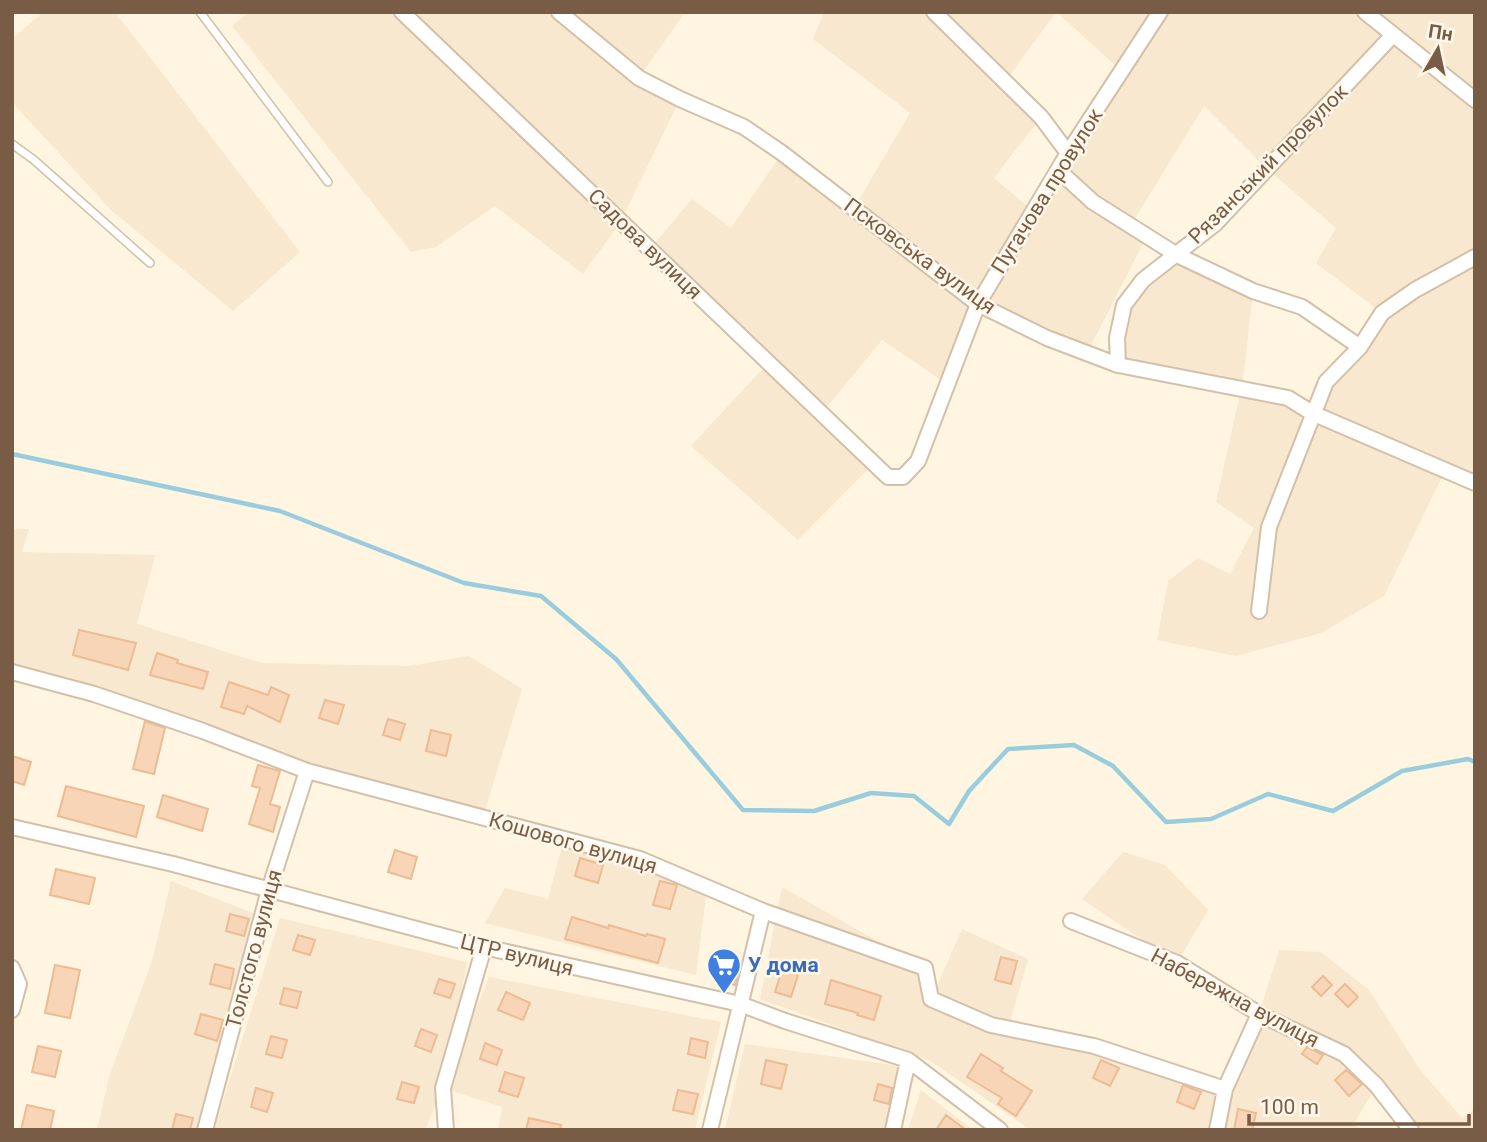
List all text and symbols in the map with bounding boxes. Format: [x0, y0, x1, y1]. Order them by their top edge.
north arrow [1403, 14, 1473, 84]
text: Пн [1427, 19, 1454, 46]
street label: Рязанський провулок [1184, 79, 1353, 248]
street label: Пугачова провулок [986, 104, 1108, 278]
street label: Садова вулиця [583, 184, 707, 304]
street label: Псковська вулиця [840, 193, 1000, 319]
street label: Кошового вулиця [486, 808, 660, 878]
street label: Толстого вулиця [221, 867, 287, 1031]
street label: ЦТР вулиця [458, 929, 576, 981]
street label: Набережна вулиця [1147, 944, 1323, 1052]
supermarket icon: У дома [705, 946, 743, 995]
place label: У дома [748, 953, 819, 977]
scale bar [1249, 1082, 1470, 1126]
text: 100 m [1260, 1095, 1319, 1119]

